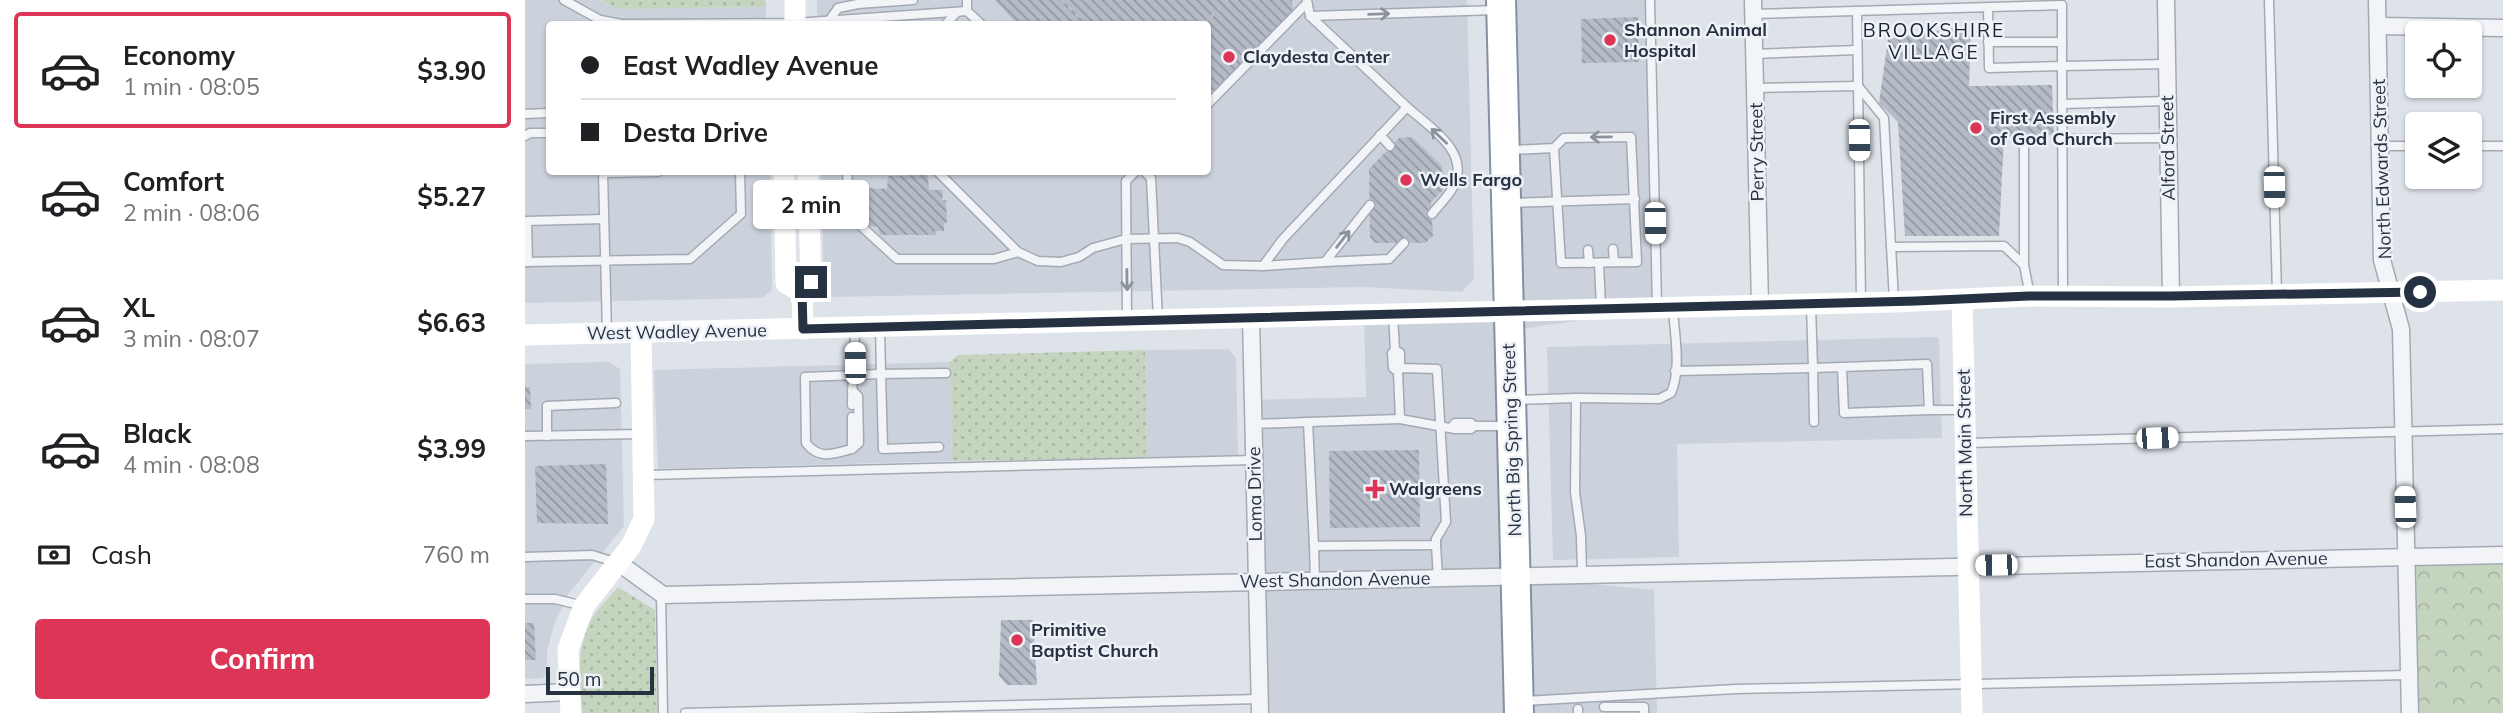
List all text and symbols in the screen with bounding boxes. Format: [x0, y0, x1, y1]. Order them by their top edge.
one-way arrow [1367, 7, 1390, 21]
place label: Shannon Animal Hospital [1624, 18, 1767, 62]
district label: BROOKSHIRE VILLAGE [1863, 18, 2005, 64]
map controls [2405, 21, 2482, 189]
button: locate [2405, 21, 2482, 98]
marker: Shannon Animal Hospital [1602, 32, 1618, 48]
icon: car [39, 39, 102, 102]
text: Economy [123, 39, 235, 72]
place label: Claydesta Center [1243, 45, 1391, 68]
text: East Wadley Avenue [623, 49, 879, 82]
marker: Claydesta Center [1221, 49, 1237, 65]
text: $3.90 [417, 54, 486, 87]
text: 1 min · 08:05 [123, 72, 260, 101]
street label: North Edwards Street [2367, 78, 2396, 260]
street label: Alford Street [2155, 95, 2180, 201]
street label: Perry Street [1744, 102, 1769, 202]
place label: First Assembly of God Church [1990, 106, 2116, 150]
button: layers [2405, 112, 2482, 189]
text: Desta Drive [623, 116, 768, 149]
car [1849, 119, 1870, 161]
marker: First Assembly of God Church [1968, 120, 1984, 136]
one-way arrow [1430, 128, 1448, 144]
one-way arrow [1590, 131, 1613, 144]
icon: car [39, 165, 102, 228]
text: Comfort [123, 165, 224, 198]
car [2264, 166, 2285, 208]
place label: Wells Fargo [1420, 168, 1522, 191]
marker: Wells Fargo [1398, 172, 1414, 188]
text: $5.27 [417, 180, 486, 213]
callout: 2 min [753, 180, 869, 230]
text: 2 min [781, 190, 841, 219]
text: 2 min · 08:06 [123, 198, 260, 227]
car [1645, 202, 1666, 244]
one-way arrow [1336, 230, 1351, 249]
route end [795, 266, 827, 298]
one-way arrow [1120, 268, 1134, 291]
route start [2404, 276, 2436, 308]
icon: car [39, 291, 102, 354]
text: XL [123, 291, 155, 324]
text: $6.63 [417, 306, 486, 339]
street label: West Wadley Avenue [587, 318, 767, 345]
text: 3 min · 08:07 [123, 324, 260, 353]
car [845, 342, 866, 384]
street label: North Big Spring Street [1497, 343, 1526, 537]
street label: North Main Street [1952, 369, 1977, 517]
icon: car [39, 417, 102, 480]
text: Black [123, 417, 191, 450]
car [2136, 427, 2179, 449]
text: $3.99 [417, 432, 486, 465]
street label: Loma Drive [1242, 446, 1267, 542]
text: 4 min · 08:08 [123, 450, 260, 479]
place label: Walgreens [1389, 477, 1482, 500]
marker: Walgreens [1367, 481, 1383, 497]
car [2394, 486, 2417, 528]
icon: cash [35, 536, 73, 574]
text: Cash [91, 538, 152, 571]
text: 760 m [422, 540, 490, 569]
street label: East Shandon Avenue [2144, 546, 2328, 573]
car [1975, 554, 2018, 576]
street label: West Shandon Avenue [1239, 566, 1431, 593]
place label: Primitive Baptist Church [1031, 618, 1159, 662]
button: Confirm [35, 619, 490, 699]
marker: Primitive Baptist Church [1009, 632, 1025, 648]
scale bar [546, 664, 655, 696]
text: 50 m [557, 667, 601, 691]

